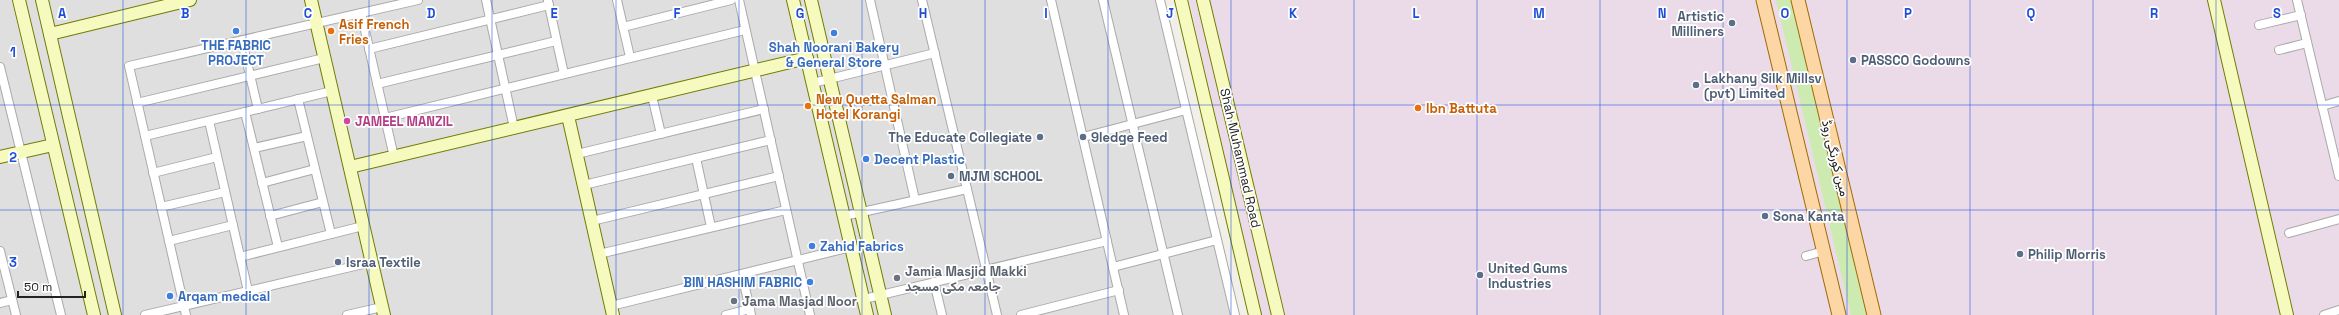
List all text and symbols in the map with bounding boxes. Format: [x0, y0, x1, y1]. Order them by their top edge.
text: A [58, 5, 67, 22]
text: B [181, 5, 190, 22]
text: C [304, 5, 312, 22]
text: D [427, 5, 436, 22]
text: E [550, 5, 558, 22]
text: F [674, 5, 681, 22]
text: G [796, 5, 804, 22]
text: H [919, 5, 927, 22]
text: I [1044, 5, 1048, 22]
text: J [1166, 5, 1174, 22]
text: K [1289, 5, 1298, 22]
text: L [1412, 5, 1420, 22]
text: M [1533, 5, 1545, 22]
text: N [1658, 5, 1666, 22]
text: O [1781, 5, 1790, 22]
text: P [1904, 5, 1912, 22]
text: Q [2027, 5, 2036, 22]
text: R [2150, 5, 2158, 22]
text: S [2273, 5, 2281, 22]
place label: Artistic Milliners [1671, 8, 1724, 40]
place label: Asif French Fries [339, 16, 409, 48]
marker: Artistic Milliners [1727, 18, 1737, 28]
marker: THE FABRIC PROJECT [231, 26, 241, 36]
marker: Asif French Fries [326, 26, 336, 36]
marker: Shah Noorani Bakery & General Store [829, 28, 839, 38]
place label: THE FABRIC PROJECT [201, 37, 271, 69]
place label: Shah Noorani Bakery & General Store [769, 39, 899, 71]
text: 1 [10, 44, 16, 61]
place label: PASSCO Godowns [1861, 52, 1971, 69]
marker: PASSCO Godowns [1848, 55, 1858, 65]
place label: Lakhany Silk Millsv (pvt) Limited [1704, 70, 1822, 102]
marker: Lakhany Silk Millsv (pvt) Limited [1691, 80, 1701, 90]
street label: Shah Muhammad Road [1216, 87, 1265, 230]
place label: New Quetta Salman Hotel Korangi [816, 91, 936, 123]
place label: Ibn Battuta [1426, 100, 1497, 117]
marker: New Quetta Salman Hotel Korangi [803, 101, 813, 111]
marker: Ibn Battuta [1413, 103, 1423, 113]
place label: JAMEEL MANZIL [355, 113, 453, 130]
marker: JAMEEL MANZIL [342, 116, 352, 126]
street label: مین کورنگی روڈ [1818, 118, 1853, 198]
place label: The Educate Collegiate [888, 129, 1032, 146]
place label: 9ledge Feed [1091, 129, 1168, 146]
marker: The Educate Collegiate [1035, 132, 1045, 142]
marker: 9ledge Feed [1078, 132, 1088, 142]
text: 2 [9, 149, 17, 166]
place label: Decent Plastic [874, 151, 965, 168]
marker: Decent Plastic [861, 154, 871, 164]
place label: MJM SCHOOL [959, 168, 1043, 185]
marker: MJM SCHOOL [946, 171, 956, 181]
place label: Sona Kanta [1773, 208, 1845, 225]
marker: Sona Kanta [1760, 211, 1770, 221]
place label: Zahid Fabrics [820, 238, 904, 255]
marker: Zahid Fabrics [807, 241, 817, 251]
place label: Philip Morris [2028, 246, 2106, 263]
marker: Philip Morris [2015, 249, 2025, 259]
text: 3 [9, 254, 17, 271]
place label: Israa Textile [346, 254, 421, 271]
marker: Israa Textile [333, 257, 343, 267]
place label: United Gums Industries [1488, 260, 1568, 292]
place label: Jamia Masjid Makki جامعہ مکی مسجد [905, 263, 1027, 295]
marker: United Gums Industries [1475, 270, 1485, 280]
scale bar [18, 273, 85, 299]
marker: Jamia Masjid Makki جامعہ مکی مسجد [892, 273, 902, 283]
place label: BIN HASHIM FABRIC [683, 274, 802, 291]
marker: BIN HASHIM FABRIC [805, 277, 815, 287]
text: 50 m [24, 279, 52, 295]
place label: Arqam medical [178, 288, 270, 305]
marker: Arqam medical [165, 291, 175, 301]
place label: Jama Masjad Noor [742, 293, 857, 310]
marker: Jama Masjad Noor [729, 296, 739, 306]

